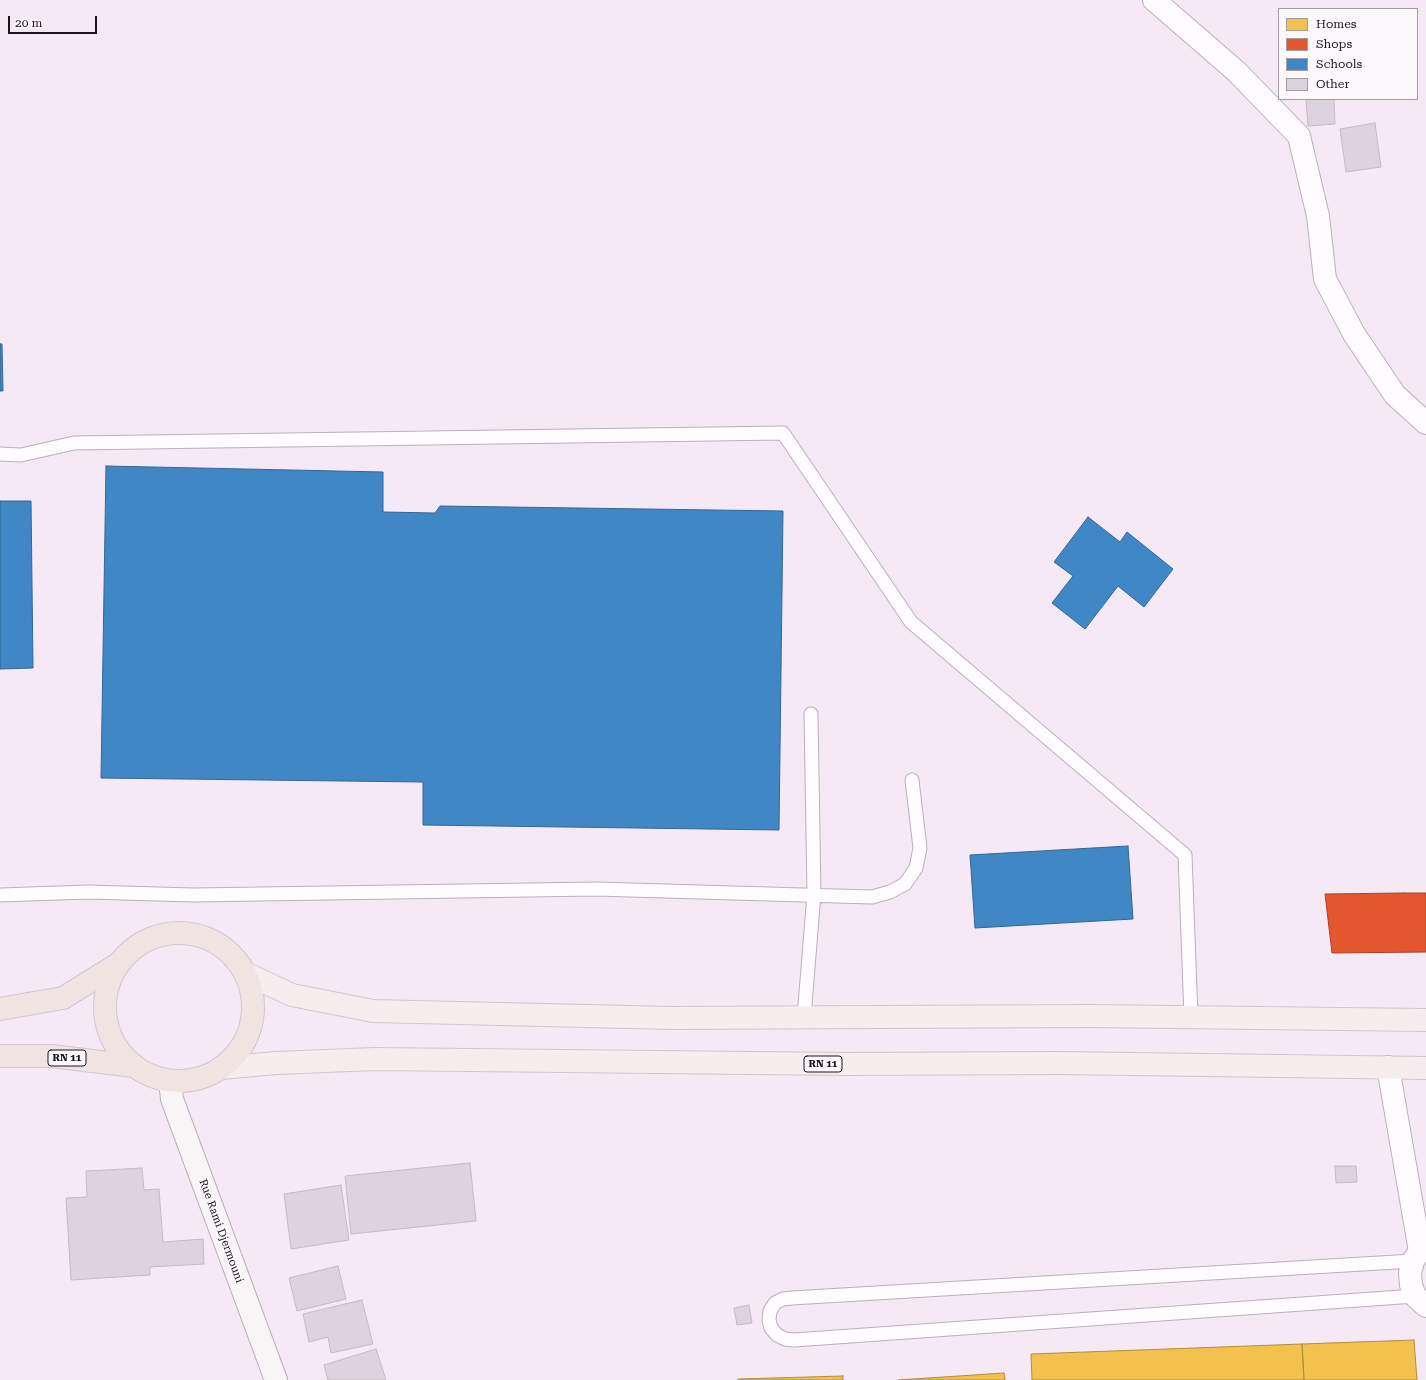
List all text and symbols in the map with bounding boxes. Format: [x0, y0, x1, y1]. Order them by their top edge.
scale bar [10, 8, 99, 34]
legend [1278, 8, 1418, 100]
text: 20 m [15, 16, 42, 30]
text: Homes [1316, 17, 1356, 31]
text: Shops [1316, 37, 1352, 51]
text: Schools [1316, 57, 1362, 71]
text: Other [1316, 77, 1349, 91]
road number: RN 11 [48, 1050, 86, 1066]
road number: RN 11 [804, 1056, 842, 1072]
street label: Rue Rami Djermouni [196, 1177, 246, 1285]

